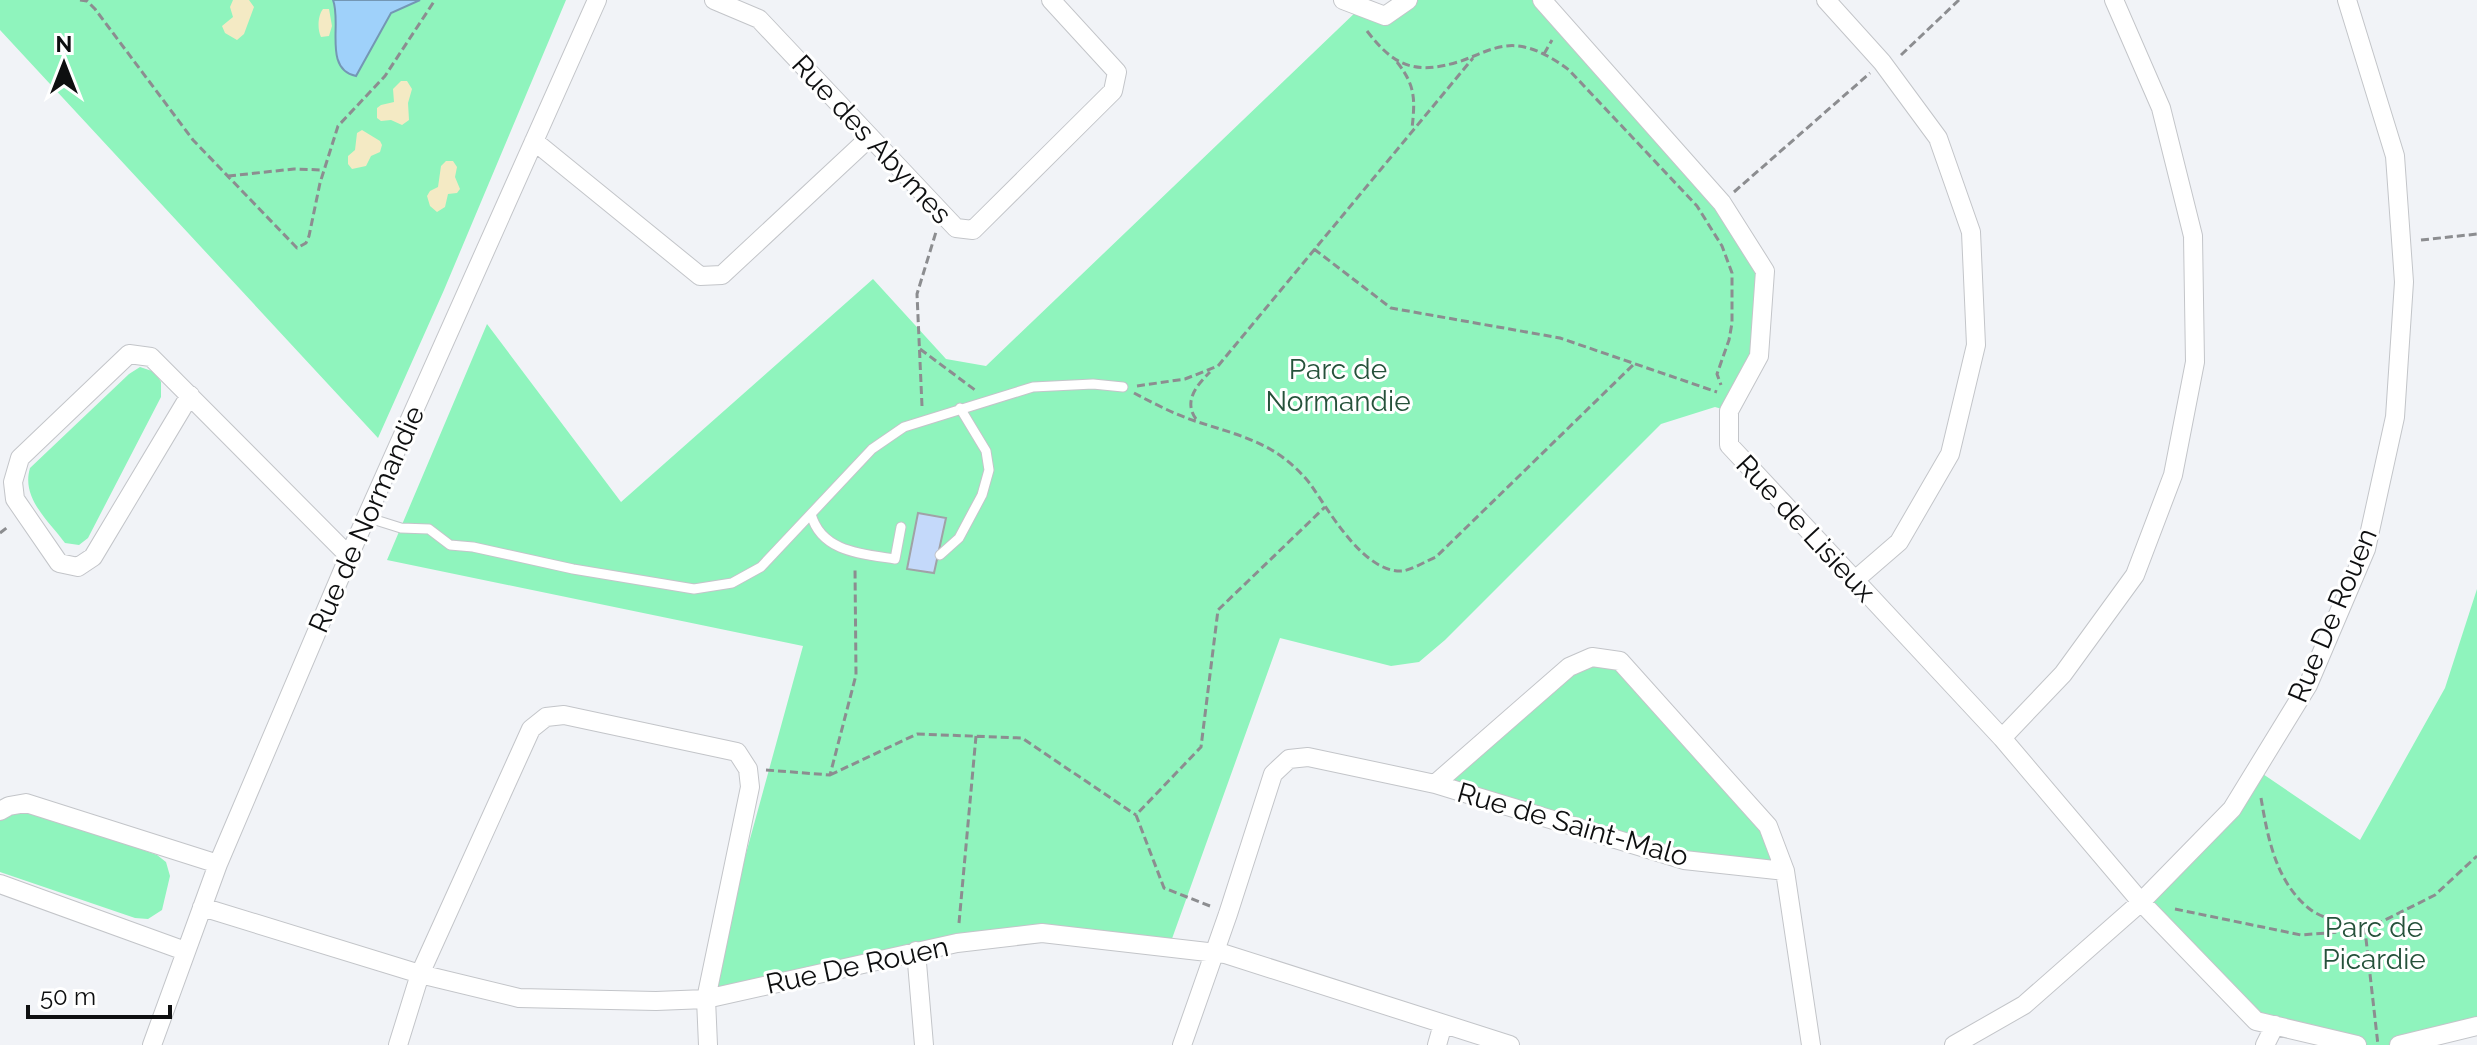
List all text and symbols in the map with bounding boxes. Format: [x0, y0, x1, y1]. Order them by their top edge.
north arrow [24, 24, 104, 104]
text: N [56, 31, 72, 57]
street label: Rue des Abymes [785, 48, 958, 230]
park label: Parc de Normandie [1265, 353, 1411, 418]
street label: Rue de Normandie [302, 401, 431, 638]
street label: Rue de Lisieux [1729, 448, 1882, 609]
street label: Rue De Rouen [2281, 523, 2384, 707]
street label: Rue de Saint-Malo [1453, 776, 1692, 873]
park label: Parc de Picardie [2322, 911, 2426, 976]
street label: Rue De Rouen [763, 930, 951, 1001]
scale bar [28, 969, 170, 1019]
text: 50 m [40, 982, 96, 1011]

